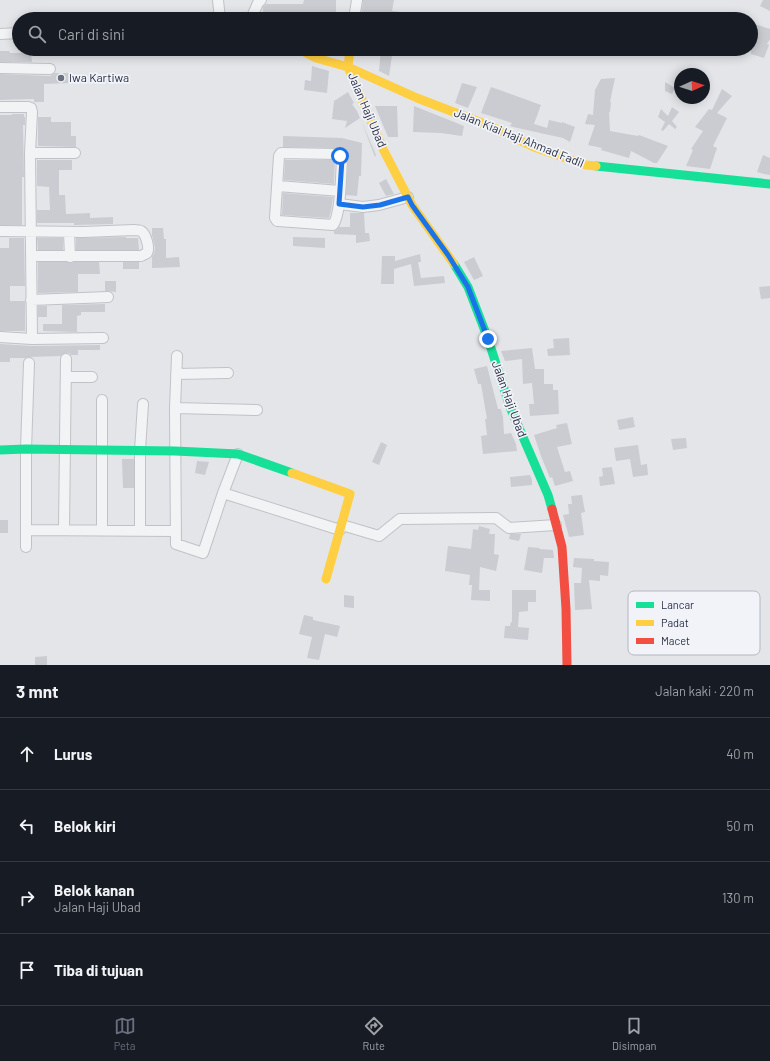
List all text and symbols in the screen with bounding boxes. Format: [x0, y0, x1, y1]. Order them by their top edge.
search box [12, 12, 758, 56]
icon: search [26, 23, 48, 45]
text: Cari di sini [58, 25, 125, 43]
north arrow [674, 68, 710, 104]
place label: Iwa Kartiwa [69, 70, 129, 84]
street label: Jalan Haji Ubad [346, 70, 390, 149]
marker: Iwa Kartiwa [56, 73, 66, 83]
street label: Jalan Kiai Haji Ahmad Fadil [452, 105, 586, 170]
route start [331, 147, 349, 165]
route end [479, 330, 497, 348]
street label: Jalan Haji Ubad [490, 359, 530, 439]
legend [628, 591, 760, 655]
text: Lancar [661, 598, 694, 611]
text: Padat [661, 616, 689, 629]
text: Macet [661, 634, 690, 647]
text: 3 mnt [16, 681, 59, 701]
text: Jalan kaki · 220 m [655, 683, 754, 699]
icon: ahead [16, 743, 38, 765]
text: Lurus [54, 745, 92, 763]
text: 40 m [726, 746, 754, 762]
icon: left [16, 815, 38, 837]
text: Belok kiri [54, 817, 116, 835]
text: 50 m [727, 818, 754, 834]
text: Belok kanan [54, 881, 134, 899]
icon: right [16, 887, 38, 909]
text: 130 m [722, 890, 754, 906]
text: Jalan Haji Ubad [54, 899, 141, 915]
icon: arrive [16, 959, 38, 981]
text: Tiba di tujuan [54, 961, 143, 979]
tab: Peta [114, 1015, 136, 1052]
tab: Rute [363, 1015, 385, 1052]
tab: Disimpan [612, 1015, 656, 1052]

